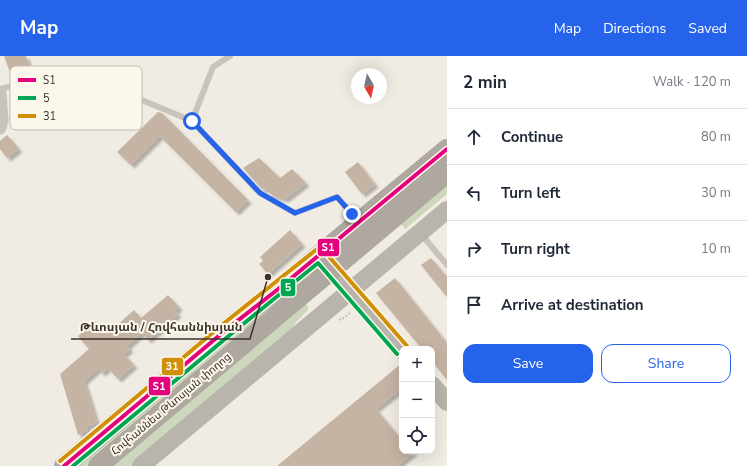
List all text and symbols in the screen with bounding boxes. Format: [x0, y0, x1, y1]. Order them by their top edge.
text: Map [20, 15, 58, 41]
text: Map [554, 19, 581, 38]
text: Directions [603, 19, 666, 38]
text: Saved [688, 19, 727, 38]
legend [10, 66, 142, 130]
north arrow [351, 68, 387, 104]
text: 2 min [463, 71, 507, 94]
text: Տ1 [43, 73, 56, 88]
text: Walk · 120 m [653, 73, 731, 91]
text: 5 [43, 91, 50, 106]
text: 31 [43, 109, 56, 124]
route start [183, 112, 201, 130]
icon: ahead [463, 126, 485, 148]
text: Continue [501, 127, 563, 147]
text: 80 m [701, 128, 731, 146]
icon: left [463, 182, 485, 204]
text: Turn left [501, 183, 560, 203]
text: 30 m [701, 184, 731, 202]
route end [343, 205, 361, 223]
line badge: Տ1 [317, 238, 340, 257]
icon: right [463, 238, 485, 260]
text: Turn right [501, 239, 570, 259]
text: Տ1 [321, 240, 335, 255]
text: 10 m [701, 240, 731, 258]
line badge: 5 [280, 278, 296, 297]
text: 5 [285, 280, 292, 295]
icon: arrive [463, 294, 485, 316]
text: Arrive at destination [501, 295, 644, 315]
callout: Թևոսյան / Հովհաննիսյան [71, 315, 250, 339]
text: Թևոսյան / Հովհաննիսյան [80, 319, 242, 335]
button: Save [463, 344, 593, 383]
button: Share [601, 344, 731, 383]
map controls [399, 346, 435, 454]
button: + [399, 346, 435, 382]
street label: Հովհաննես Թևոսյան փողոց [108, 349, 234, 459]
line badge: 31 [161, 357, 184, 376]
text: 31 [165, 359, 179, 374]
line badge: Տ1 [148, 376, 171, 396]
text: Տ1 [152, 379, 166, 394]
button: − [399, 382, 435, 418]
button: locate [399, 418, 435, 454]

